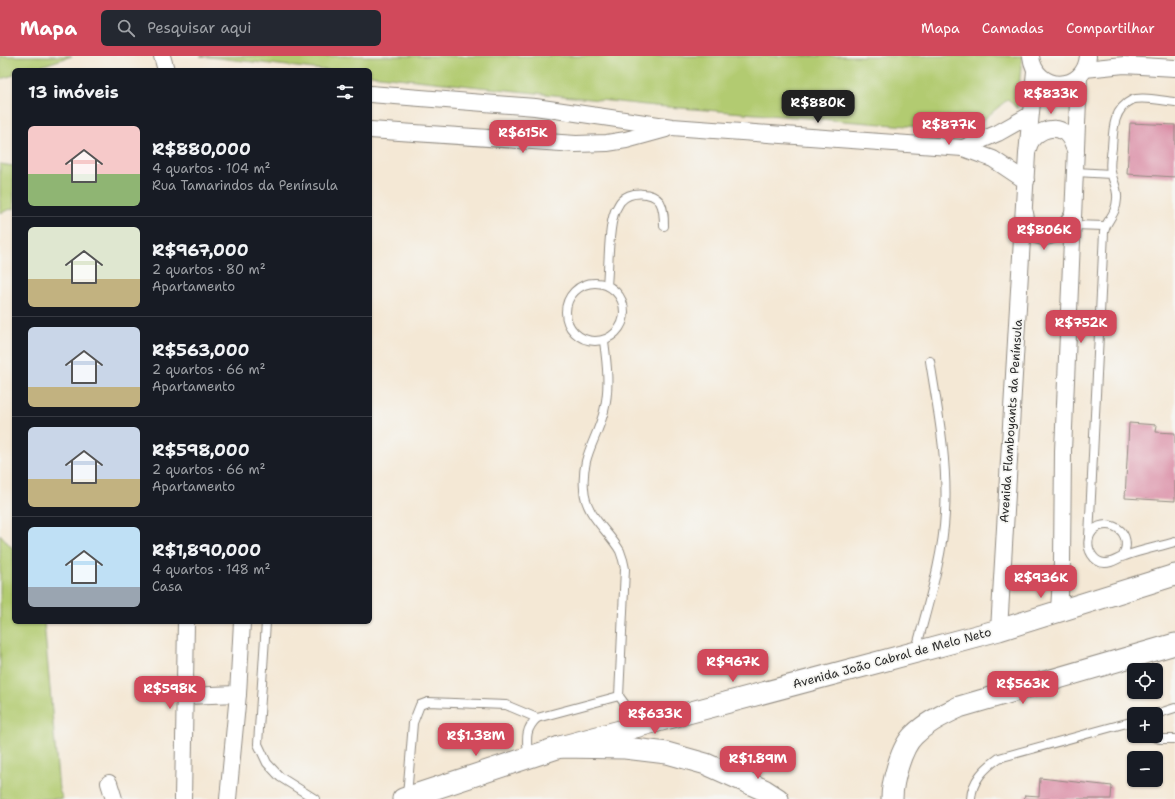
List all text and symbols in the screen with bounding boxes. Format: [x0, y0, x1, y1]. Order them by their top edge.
search box [101, 10, 381, 46]
text: Mapa [20, 16, 77, 41]
icon: search [115, 17, 137, 39]
text: Pesquisar aqui [147, 18, 251, 38]
text: Mapa [921, 19, 960, 37]
text: Camadas [982, 19, 1044, 37]
text: Compartilhar [1066, 19, 1155, 37]
text: 13 imóveis [28, 81, 119, 103]
icon: filters [334, 81, 356, 103]
pin: R$833K [1018, 81, 1084, 115]
text: R$833K [1024, 85, 1078, 102]
pin: R$880K [785, 90, 851, 124]
text: R$880K [791, 94, 845, 111]
pin: R$877K [916, 112, 982, 146]
text: R$877K [922, 116, 976, 133]
pin: R$615K [490, 120, 556, 154]
text: R$615K [498, 124, 548, 141]
text: R$880,000 [152, 138, 251, 160]
icon: home [60, 142, 108, 190]
text: 4 quartos · 104 m² [152, 160, 271, 177]
text: Rua Tamarindos da Península [152, 177, 338, 194]
pin: R$806K [1011, 217, 1077, 251]
text: R$806K [1017, 221, 1071, 238]
text: R$967,000 [152, 239, 249, 261]
icon: home [60, 243, 108, 291]
text: 2 quartos · 80 m² [152, 261, 266, 278]
text: Apartamento [152, 278, 235, 295]
pin: R$752K [1048, 310, 1114, 344]
text: R$752K [1055, 314, 1107, 331]
street label: Avenida Flamboyants da Península [996, 318, 1026, 523]
text: R$563,000 [152, 339, 250, 361]
icon: home [60, 343, 108, 391]
text: 2 quartos · 66 m² [152, 361, 266, 378]
text: Apartamento [152, 378, 235, 395]
text: R$598,000 [152, 439, 250, 461]
icon: home [60, 443, 108, 491]
text: 2 quartos · 66 m² [152, 461, 266, 478]
text: Apartamento [152, 478, 235, 495]
text: R$1,890,000 [152, 539, 261, 561]
icon: home [60, 543, 108, 591]
text: 4 quartos · 148 m² [152, 561, 270, 578]
pin: R$936K [1008, 565, 1074, 599]
text: R$936K [1014, 569, 1068, 586]
text: Casa [152, 578, 182, 595]
street label: Avenida João Cabral de Melo Neto [791, 624, 993, 692]
pin: R$967K [700, 649, 766, 683]
text: R$967K [706, 653, 760, 670]
map controls [1127, 663, 1163, 787]
button: locate [1127, 663, 1163, 699]
pin: R$563K [990, 671, 1056, 705]
text: R$563K [996, 675, 1050, 692]
pin: R$598K [137, 676, 203, 710]
text: R$598K [143, 680, 197, 697]
pin: R$633K [622, 701, 688, 735]
text: R$633K [628, 705, 682, 722]
button: + [1127, 707, 1163, 743]
pin: R$1.38M [439, 723, 513, 757]
text: R$1.38M [447, 727, 505, 744]
pin: R$1.89M [721, 746, 795, 780]
text: R$1.89M [729, 750, 787, 767]
button: − [1127, 751, 1163, 787]

